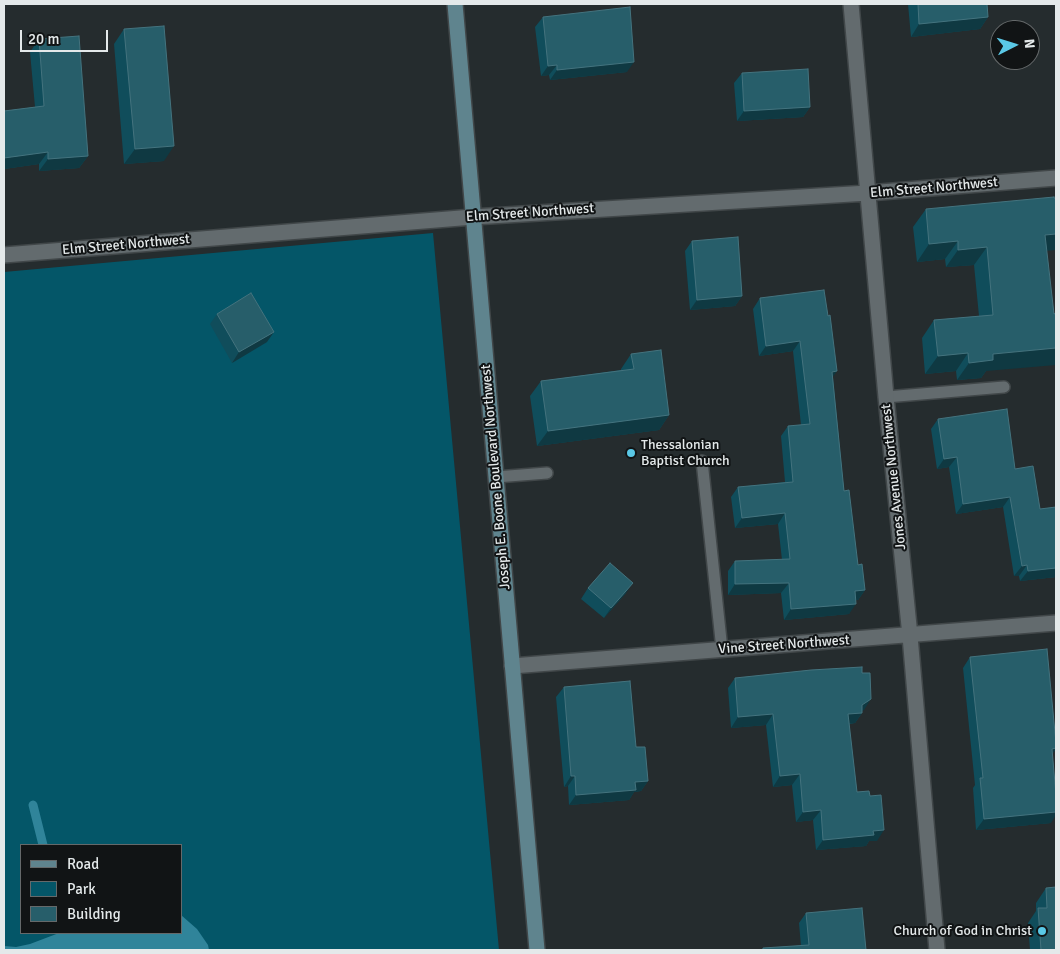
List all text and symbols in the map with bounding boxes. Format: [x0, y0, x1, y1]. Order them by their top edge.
scale bar [22, 20, 110, 52]
north arrow [990, 20, 1040, 70]
text: 20 m [28, 30, 59, 48]
text: N [1021, 38, 1038, 49]
street label: Elm Street Northwest [869, 174, 999, 202]
street label: Elm Street Northwest [465, 200, 595, 226]
street label: Elm Street Northwest [61, 231, 191, 259]
street label: Joseph E. Boone Boulevard Northwest [478, 364, 514, 590]
street label: Jones Avenue Northwest [878, 403, 910, 551]
place label: Thessalonian Baptist Church [641, 437, 730, 470]
marker: Thessalonian Baptist Church [625, 447, 637, 459]
street label: Vine Street Northwest [718, 632, 850, 658]
legend [20, 844, 182, 934]
text: Road [67, 855, 99, 873]
text: Park [67, 880, 96, 898]
text: Building [67, 905, 121, 923]
place label: Church of God in Christ [894, 923, 1032, 939]
marker: Church of God in Christ [1036, 925, 1048, 937]

